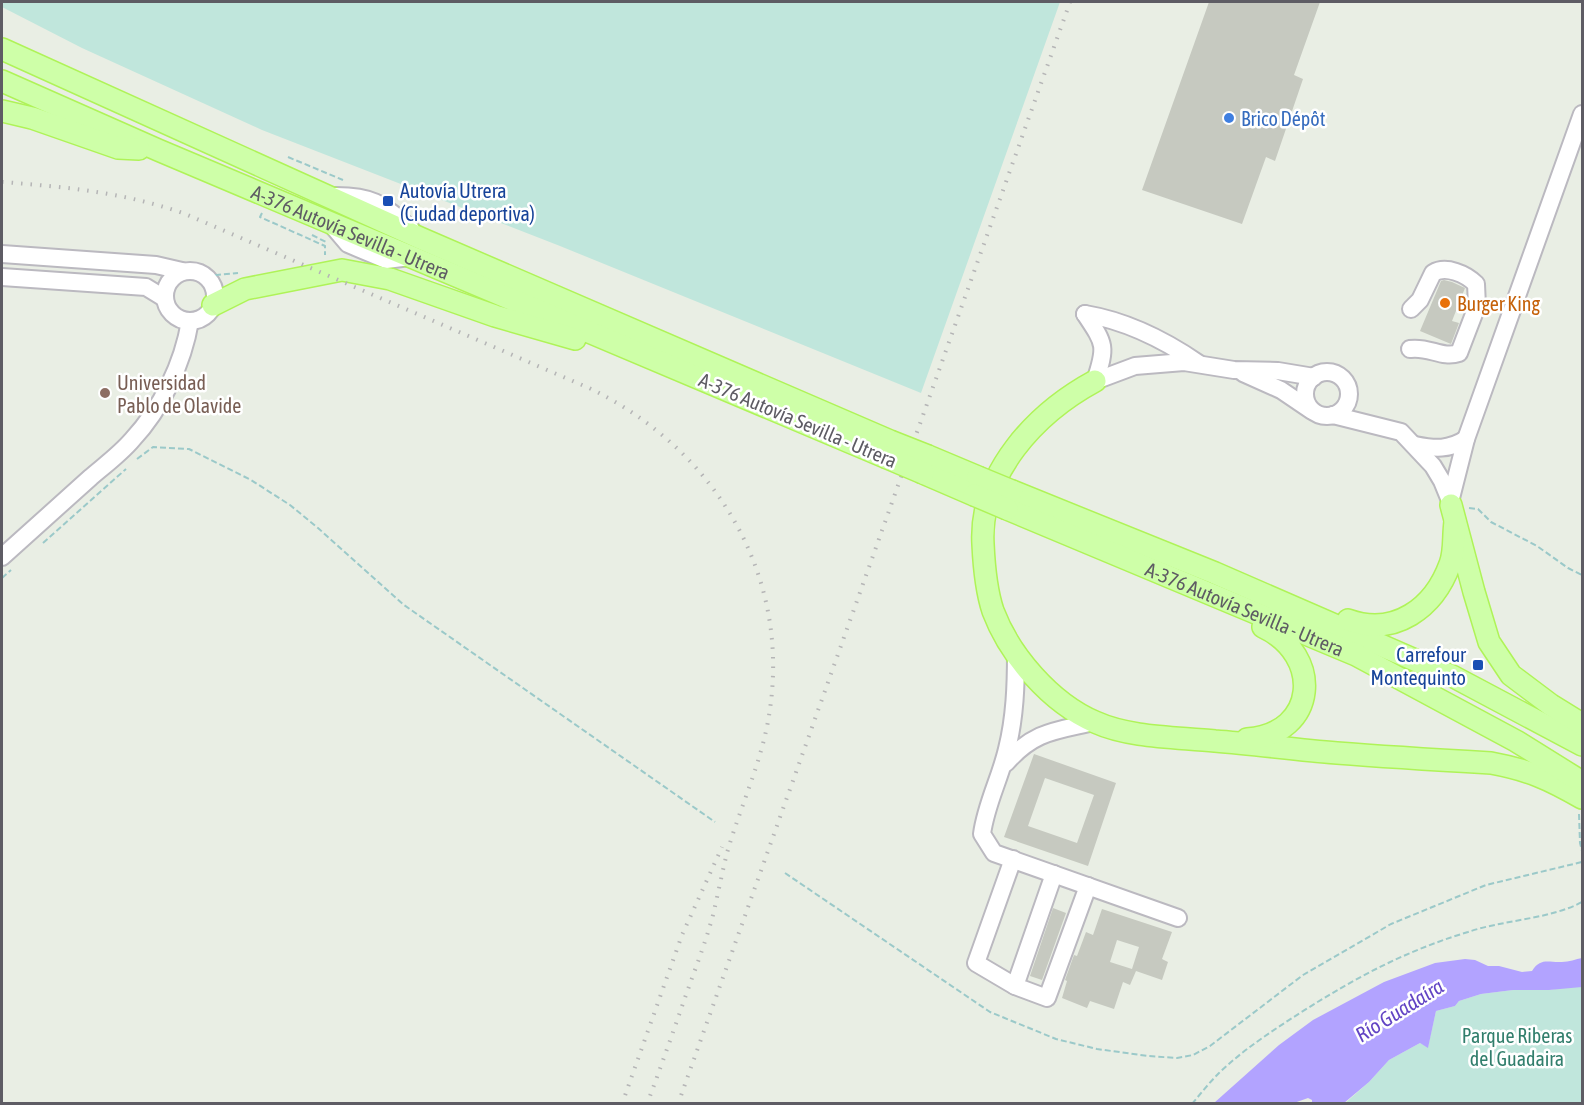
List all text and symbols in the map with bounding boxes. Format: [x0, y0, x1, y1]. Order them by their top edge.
place label: Brico Dépôt [1241, 107, 1326, 130]
marker: Brico Dépôt [1222, 111, 1236, 125]
street label: A-376 Autovía Sevilla - Utrera [248, 179, 453, 283]
place label: Autovía Utrera (Ciudad deportiva) [400, 179, 535, 225]
marker: Autovía Utrera (Ciudad deportiva) [381, 194, 395, 208]
place label: Burger King [1457, 292, 1540, 315]
marker: Burger King [1438, 296, 1452, 310]
street label: A-376 Autovía Sevilla - Utrera [696, 368, 900, 472]
place label: Universidad Pablo de Olavide [117, 371, 241, 417]
marker: Universidad Pablo de Olavide [98, 386, 112, 400]
street label: A-376 Autovía Sevilla - Utrera [1142, 557, 1348, 660]
place label: Carrefour Montequinto [1371, 643, 1467, 689]
marker: Carrefour Montequinto [1471, 658, 1485, 672]
water label: Río Guadaíra [1351, 973, 1448, 1046]
park label: Parque Riberas del Guadaira [1462, 1024, 1572, 1070]

